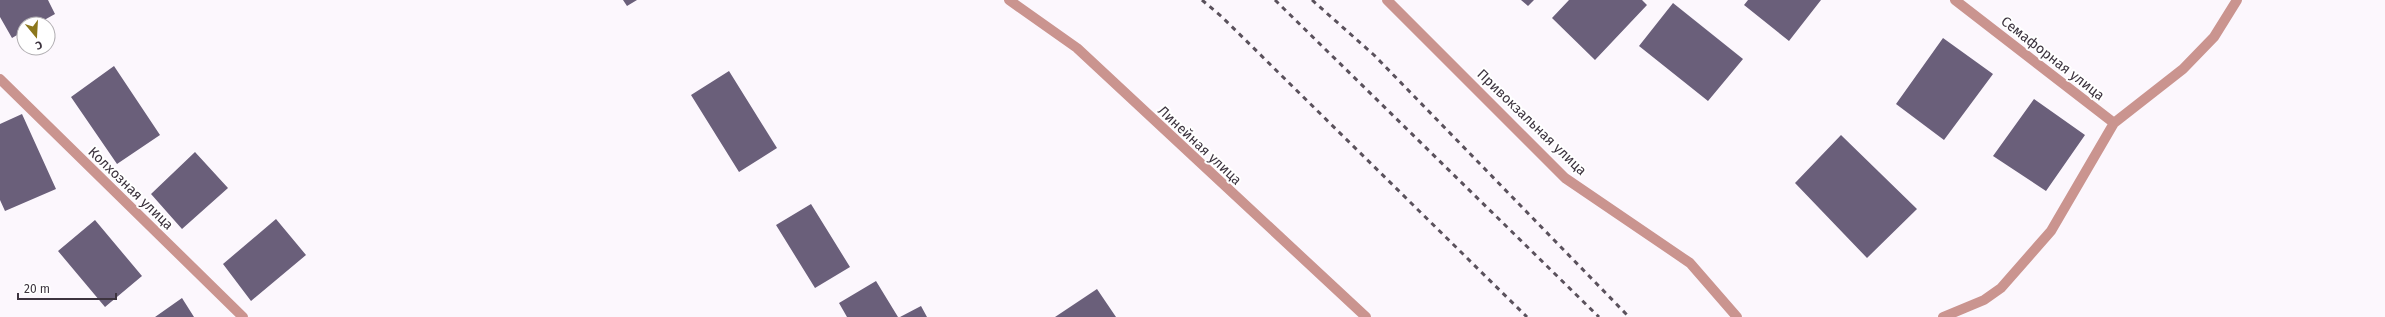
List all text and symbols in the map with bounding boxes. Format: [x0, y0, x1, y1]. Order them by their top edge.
street label: Семафорная улица [1998, 13, 2108, 104]
north arrow [16, 16, 56, 56]
text: С [33, 38, 44, 52]
street label: Привокзальная улица [1473, 66, 1590, 179]
street label: Линейная улица [1154, 102, 1245, 189]
street label: Колхозная улица [84, 143, 177, 233]
scale bar [18, 275, 116, 301]
text: 20 m [24, 282, 50, 296]

